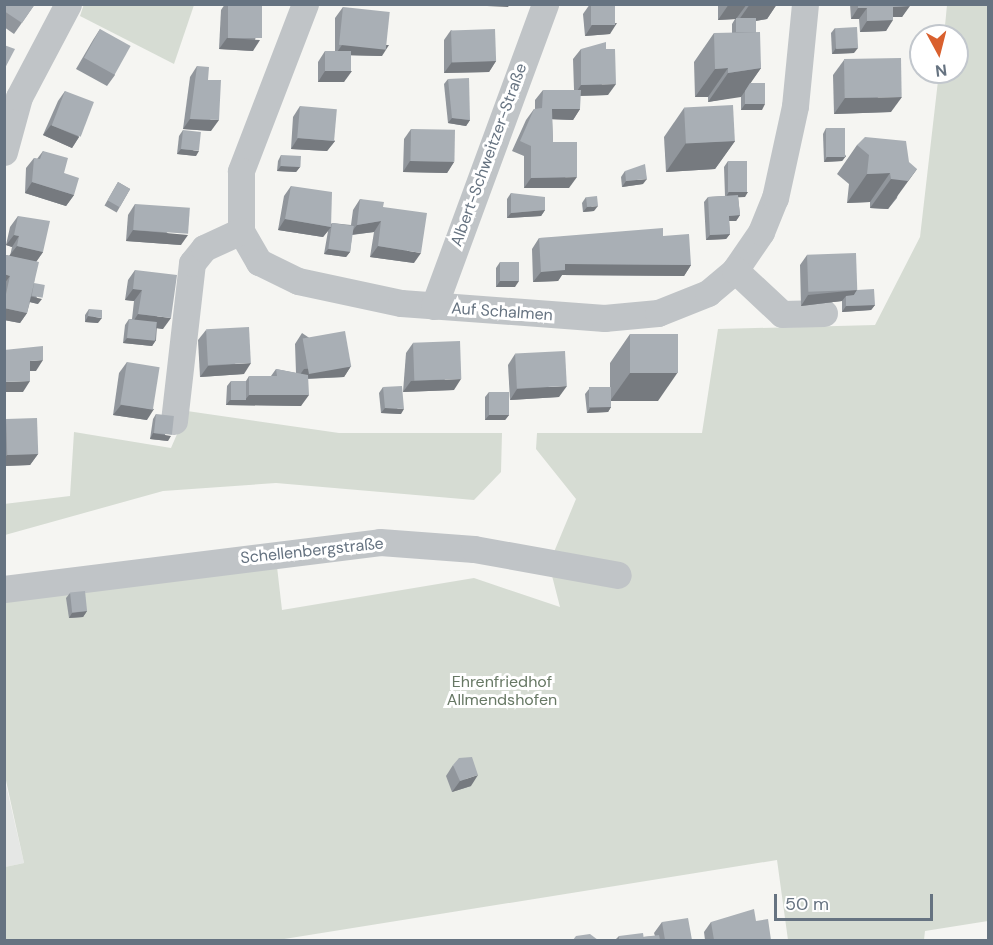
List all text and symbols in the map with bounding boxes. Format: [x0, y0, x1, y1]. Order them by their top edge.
north arrow [909, 24, 969, 84]
text: N [934, 59, 948, 82]
street label: Albert-Schweitzer-Straße [447, 61, 531, 249]
street label: Auf Schalmen [451, 299, 553, 325]
street label: Schellenbergstraße [239, 534, 385, 568]
park label: Ehrenfriedhof Allmendshofen [447, 672, 557, 710]
scale bar [777, 882, 936, 920]
text: 50 m [785, 892, 829, 916]

